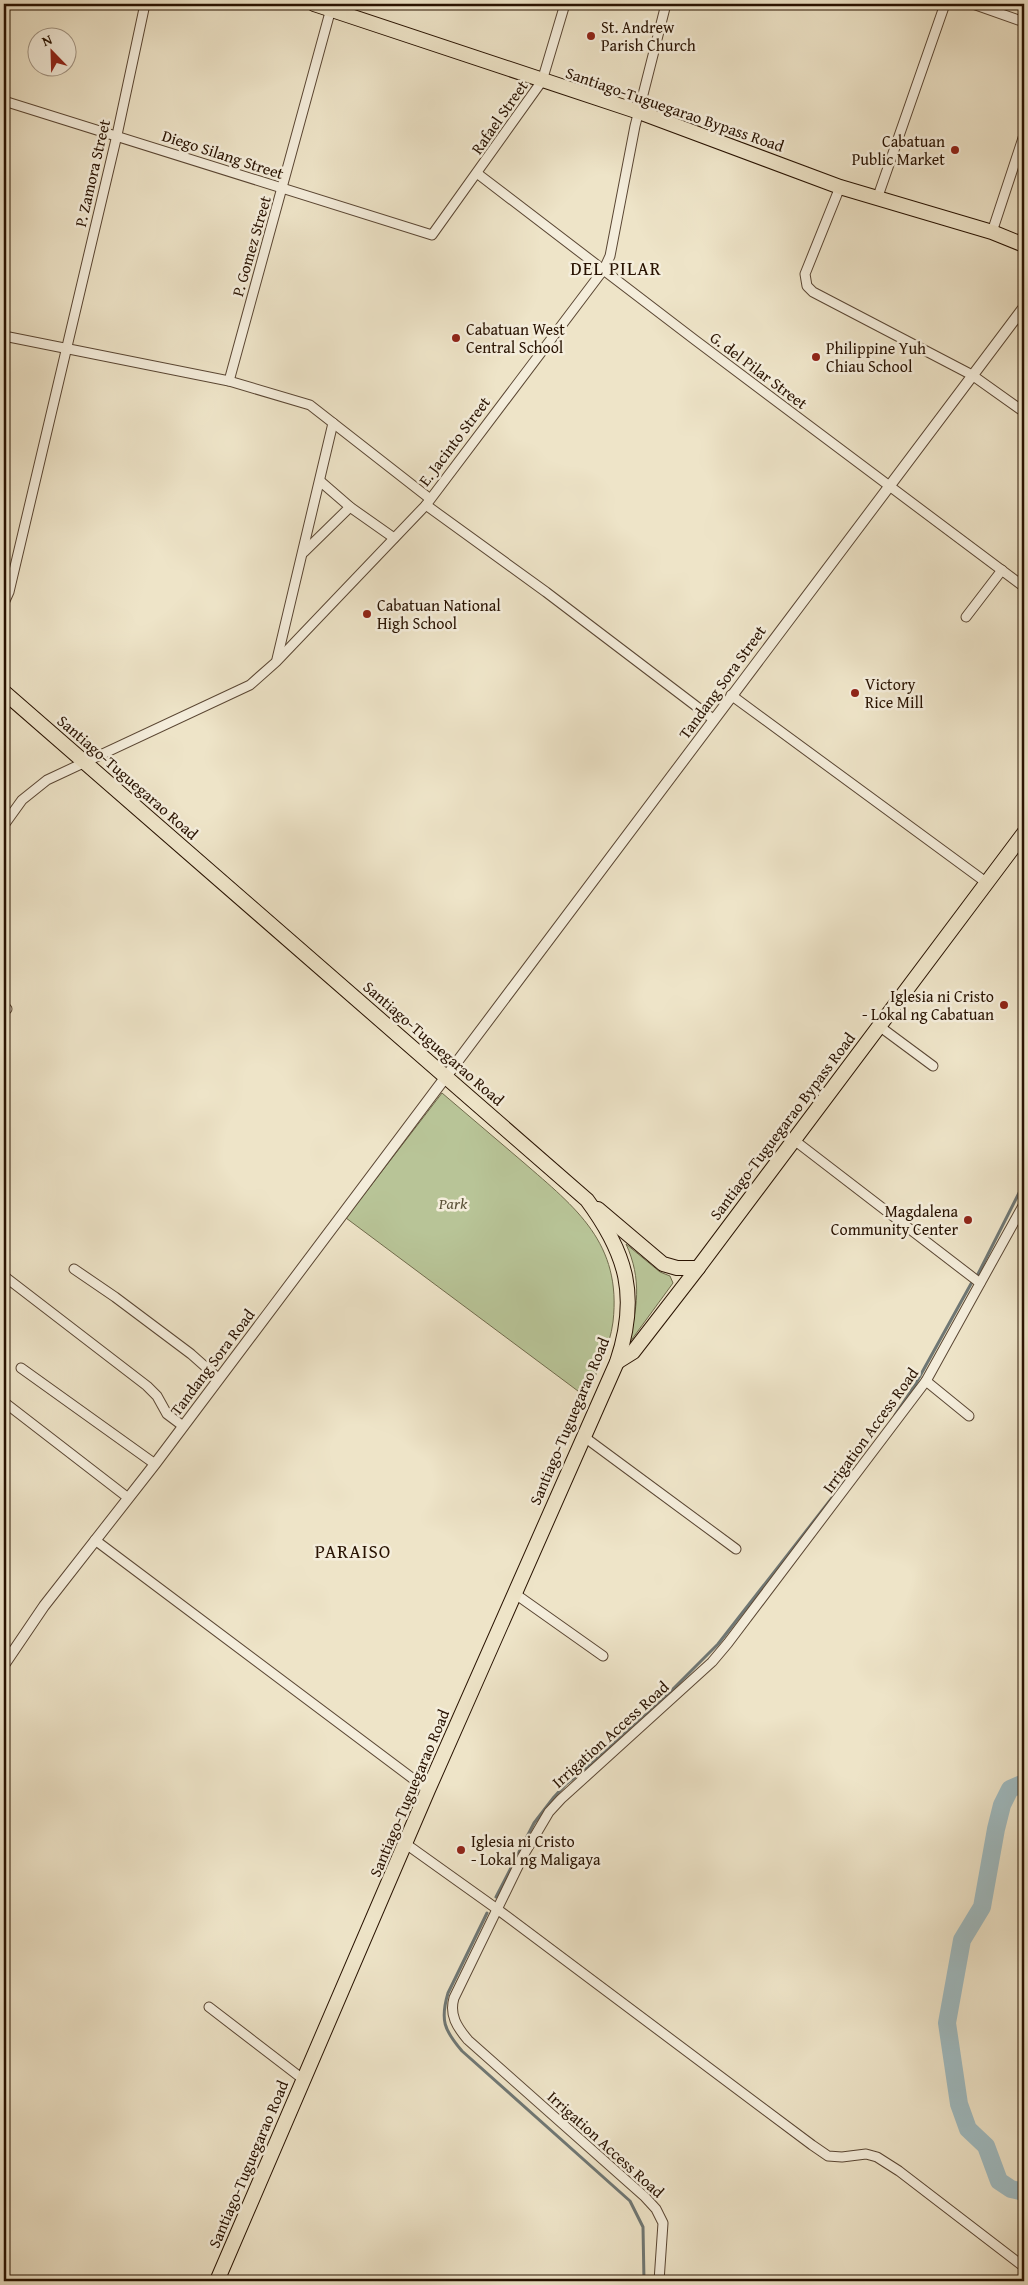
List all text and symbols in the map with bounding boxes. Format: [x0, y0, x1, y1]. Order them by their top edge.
place label: St. Andrew Parish Church [601, 15, 696, 57]
north arrow [28, 28, 78, 78]
text: N [39, 29, 56, 51]
marker: St. Andrew Parish Church [585, 30, 597, 42]
street label: Santiago-Tuguegarao Bypass Road [563, 60, 788, 158]
street label: Rafael Street [465, 75, 534, 159]
street label: P. Zamora Street [68, 117, 116, 229]
street label: Diego Silang Street [159, 123, 287, 185]
place label: Cabatuan Public Market [852, 129, 945, 171]
marker: Cabatuan Public Market [949, 144, 961, 156]
street label: P. Gomez Street [225, 193, 277, 299]
district label: DEL PILAR [570, 254, 662, 282]
place label: Cabatuan West Central School [466, 317, 565, 359]
street label: G. del Pilar Street [705, 325, 813, 415]
marker: Cabatuan West Central School [450, 332, 462, 344]
place label: Philippine Yuh Chiau School [826, 336, 926, 378]
marker: Philippine Yuh Chiau School [810, 351, 822, 363]
street label: E. Jacinto Street [412, 391, 496, 491]
place label: Cabatuan National High School [377, 593, 501, 635]
marker: Cabatuan National High School [361, 608, 373, 620]
street label: Tandang Sora Street [672, 620, 772, 744]
place label: Victory Rice Mill [865, 672, 924, 714]
marker: Victory Rice Mill [849, 687, 861, 699]
street label: Santiago-Tuguegarao Road [52, 709, 204, 845]
street label: Santiago-Tuguegarao Road [358, 975, 510, 1111]
place label: Iglesia ni Cristo - Lokal ng Cabatuan [862, 984, 994, 1026]
marker: Iglesia ni Cristo - Lokal ng Cabatuan [998, 999, 1010, 1011]
street label: Santiago-Tuguegarao Bypass Road [703, 1027, 861, 1225]
park label: Park [438, 1191, 468, 1215]
place label: Magdalena Community Center [831, 1199, 958, 1241]
marker: Magdalena Community Center [962, 1214, 974, 1226]
street label: Tandang Sora Road [164, 1303, 261, 1421]
street label: Santiago-Tuguegarao Road [523, 1333, 615, 1509]
street label: Irrigation Access Road [816, 1362, 924, 1498]
district label: PARAISO [315, 1537, 391, 1565]
street label: Irrigation Access Road [546, 1675, 674, 1793]
street label: Santiago-Tuguegarao Road [363, 1705, 455, 1881]
place label: Iglesia ni Cristo - Lokal ng Maligaya [471, 1829, 601, 1871]
marker: Iglesia ni Cristo - Lokal ng Maligaya [455, 1844, 467, 1856]
street label: Santiago-Tuguegarao Road [202, 2076, 294, 2252]
street label: Irrigation Access Road [542, 2085, 670, 2203]

